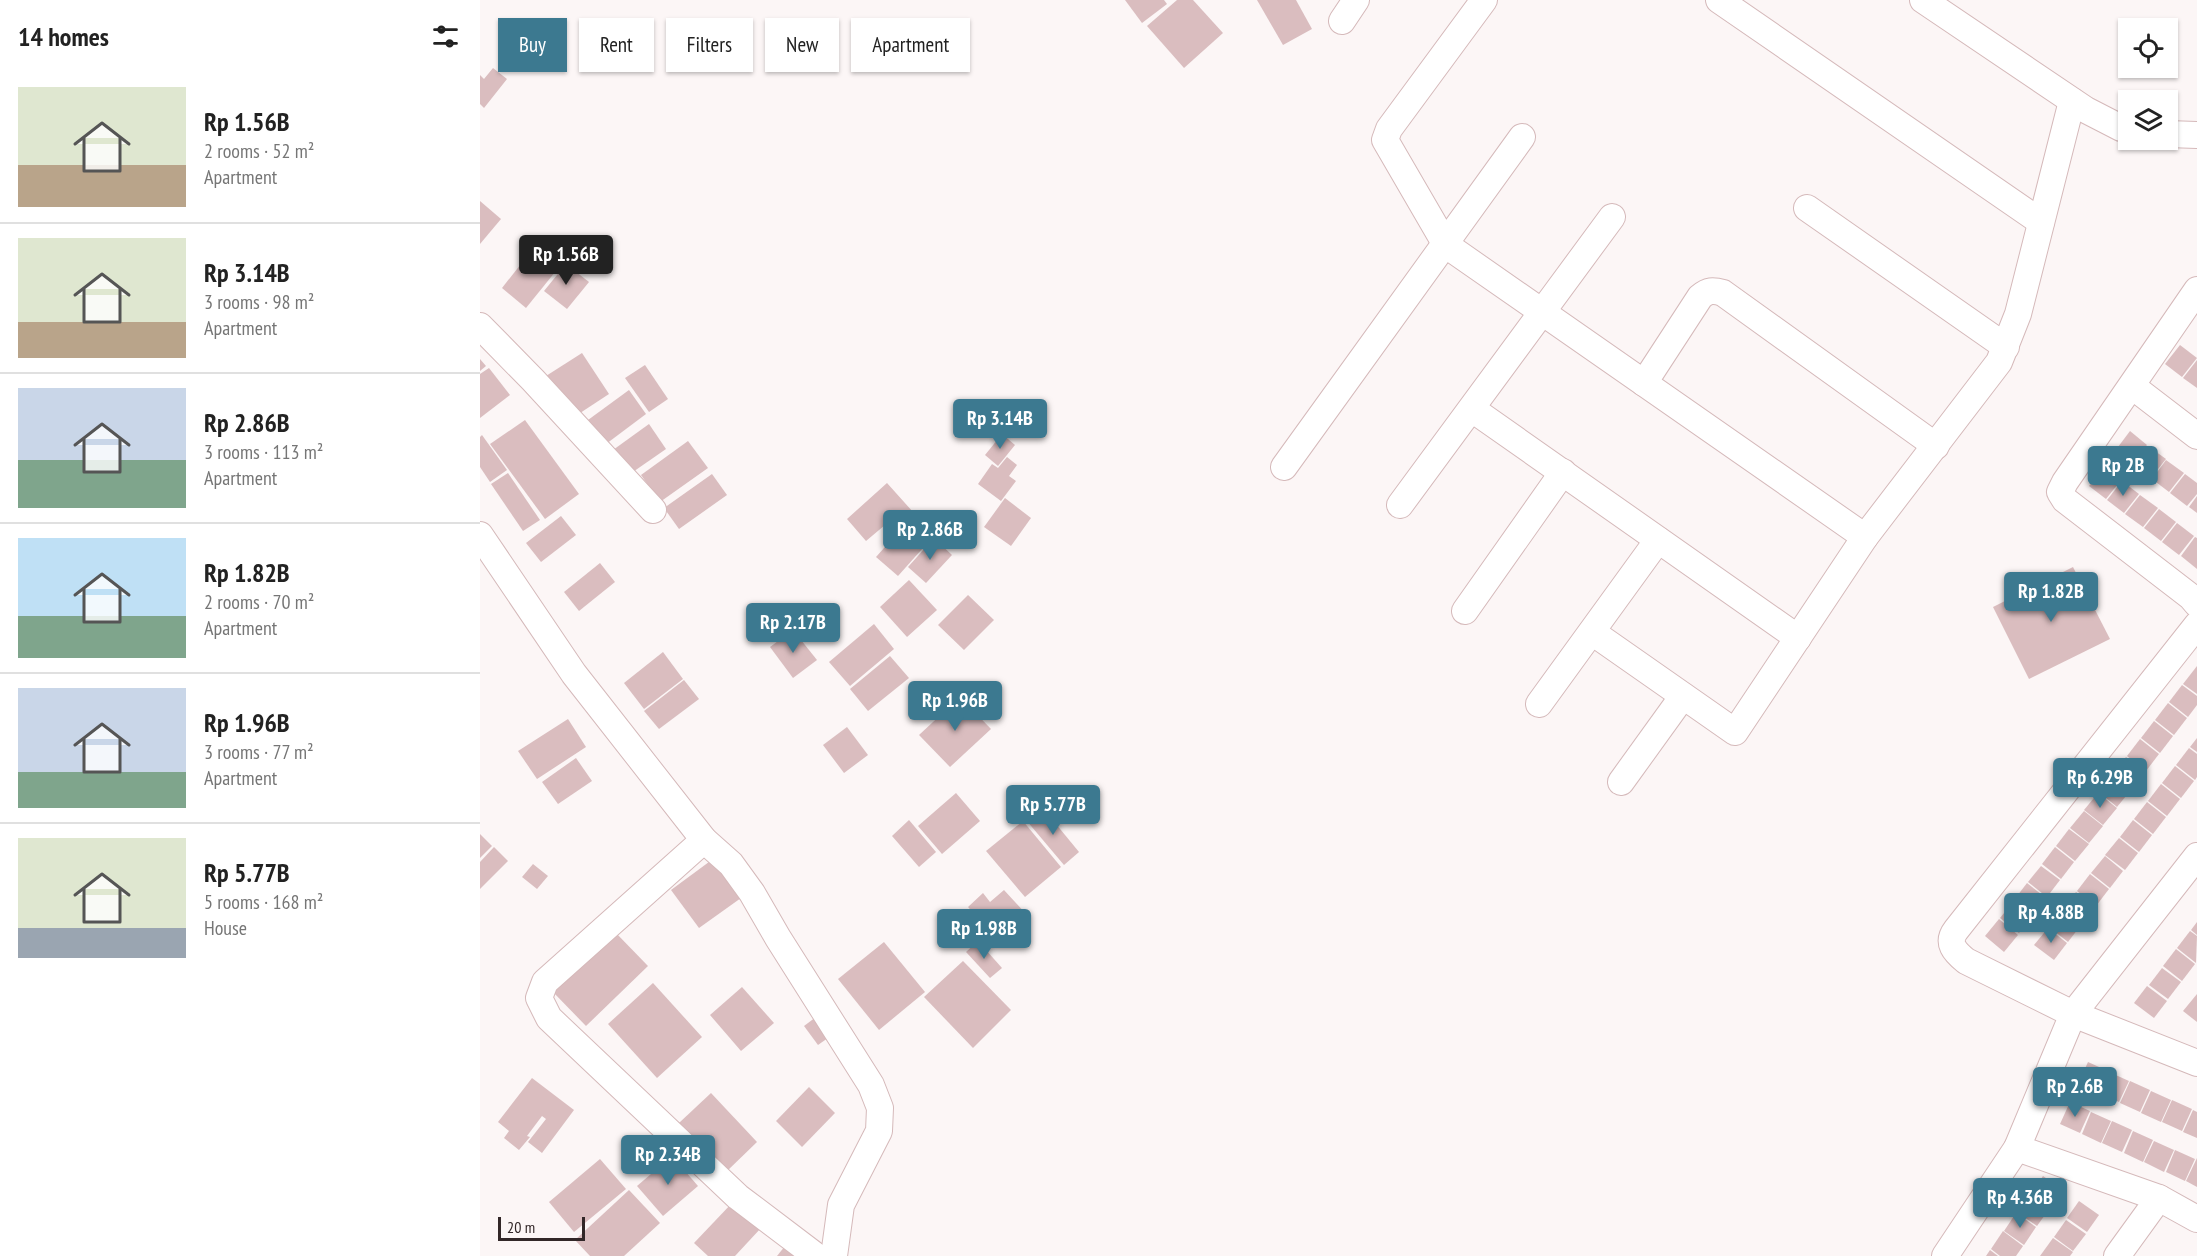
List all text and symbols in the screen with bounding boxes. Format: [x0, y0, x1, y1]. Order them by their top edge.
chip: Buy [498, 18, 567, 72]
chip: Rent [579, 18, 654, 72]
chip: Filters [666, 18, 753, 72]
chip: New [765, 18, 839, 72]
chip: Apartment [851, 18, 970, 72]
map controls [2118, 18, 2178, 150]
button: locate [2118, 18, 2178, 78]
text: 14 homes [18, 20, 109, 53]
icon: filters [429, 20, 462, 53]
button: layers [2118, 90, 2178, 150]
text: Rp 1.56B [204, 105, 290, 138]
icon: home [66, 111, 138, 183]
text: 2 rooms · 52 m² [204, 138, 314, 164]
text: Apartment [204, 164, 277, 190]
pin: Rp 1.56B [504, 235, 628, 286]
text: Rp 1.56B [533, 241, 599, 267]
text: Rp 3.14B [204, 256, 290, 289]
icon: home [66, 262, 138, 334]
text: 3 rooms · 98 m² [204, 289, 314, 315]
text: Apartment [204, 315, 277, 341]
pin: Rp 3.14B [938, 399, 1062, 450]
text: Rp 3.14B [967, 405, 1033, 431]
text: Rp 2.86B [204, 406, 290, 439]
icon: home [66, 412, 138, 484]
text: 3 rooms · 113 m² [204, 439, 323, 465]
pin: Rp 2B [2081, 446, 2165, 497]
text: Rp 2B [2102, 452, 2144, 478]
text: Apartment [204, 465, 277, 491]
pin: Rp 2.86B [868, 510, 992, 561]
text: Rp 2.86B [897, 516, 963, 542]
text: Rp 1.82B [204, 556, 290, 589]
icon: home [66, 562, 138, 634]
pin: Rp 1.82B [1989, 572, 2113, 623]
text: Rp 1.82B [2018, 578, 2084, 604]
text: 2 rooms · 70 m² [204, 589, 314, 615]
pin: Rp 2.17B [731, 603, 855, 654]
text: Rp 2.17B [760, 609, 826, 635]
text: Apartment [204, 615, 277, 641]
pin: Rp 1.96B [893, 681, 1017, 732]
text: Rp 1.96B [922, 687, 988, 713]
text: Rp 1.96B [204, 706, 290, 739]
icon: home [66, 712, 138, 784]
text: 3 rooms · 77 m² [204, 739, 314, 765]
pin: Rp 6.29B [2038, 758, 2162, 809]
text: Rp 6.29B [2067, 764, 2133, 790]
text: Apartment [204, 765, 277, 791]
pin: Rp 5.77B [991, 785, 1115, 836]
text: Rp 5.77B [1020, 791, 1086, 817]
text: Rp 5.77B [204, 856, 290, 889]
icon: home [66, 862, 138, 934]
text: 5 rooms · 168 m² [204, 889, 323, 915]
pin: Rp 4.88B [1989, 893, 2113, 944]
text: Rp 4.88B [2018, 899, 2084, 925]
pin: Rp 1.98B [922, 909, 1046, 960]
text: House [204, 915, 247, 941]
text: Rp 1.98B [951, 915, 1017, 941]
pin: Rp 2.6B [2020, 1067, 2130, 1118]
text: Rp 2.6B [2047, 1073, 2103, 1099]
pin: Rp 2.34B [606, 1135, 730, 1186]
text: Rp 2.34B [635, 1141, 701, 1167]
pin: Rp 4.36B [1958, 1178, 2082, 1229]
text: Rp 4.36B [1987, 1184, 2053, 1210]
scale bar [498, 1214, 585, 1242]
text: 20 m [507, 1217, 535, 1237]

